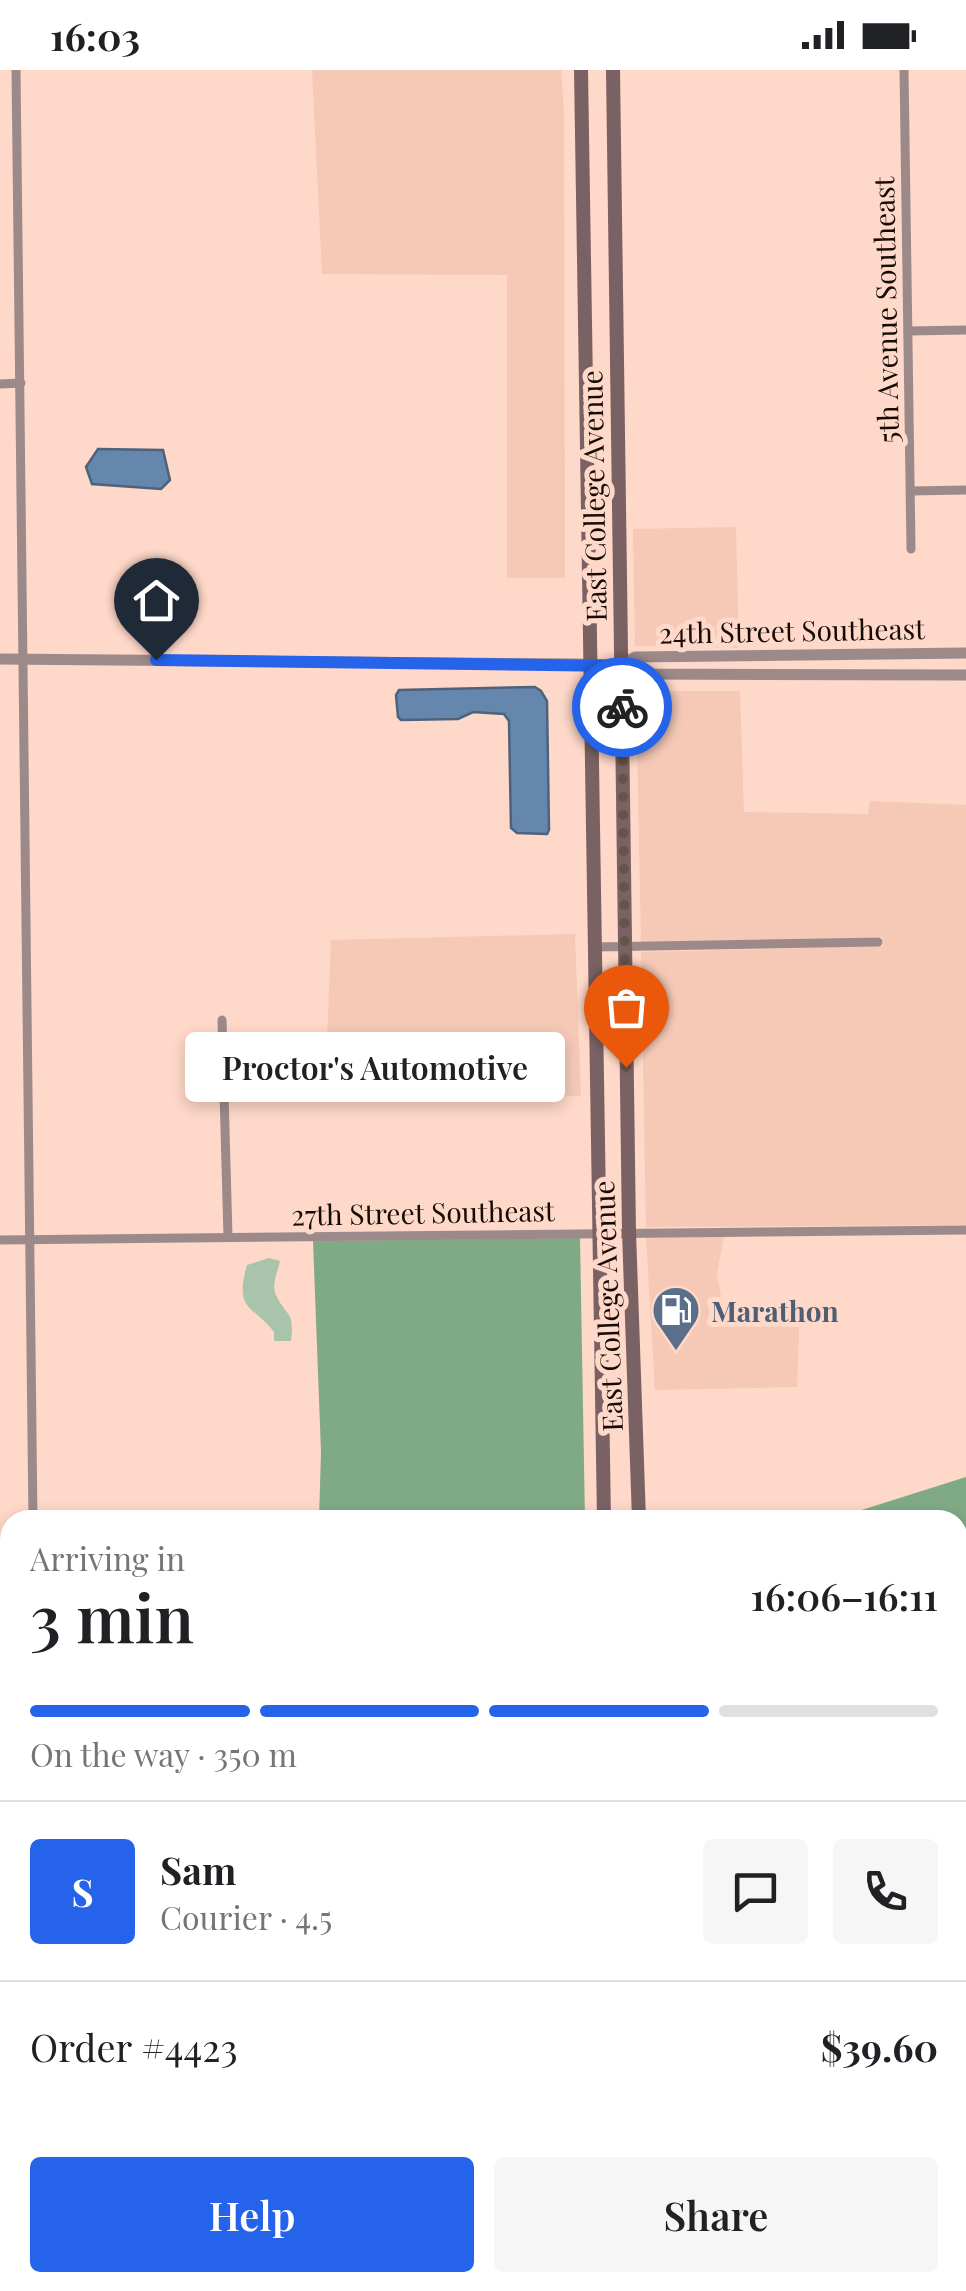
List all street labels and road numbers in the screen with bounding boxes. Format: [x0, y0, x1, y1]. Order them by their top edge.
street label: 5th Avenue Southeast [864, 175, 906, 444]
street label: East College Avenue [572, 370, 614, 622]
street label: 24th Street Southeast [659, 609, 926, 651]
street label: East College Avenue [584, 1180, 630, 1432]
street label: 27th Street Southeast [291, 1191, 556, 1233]

